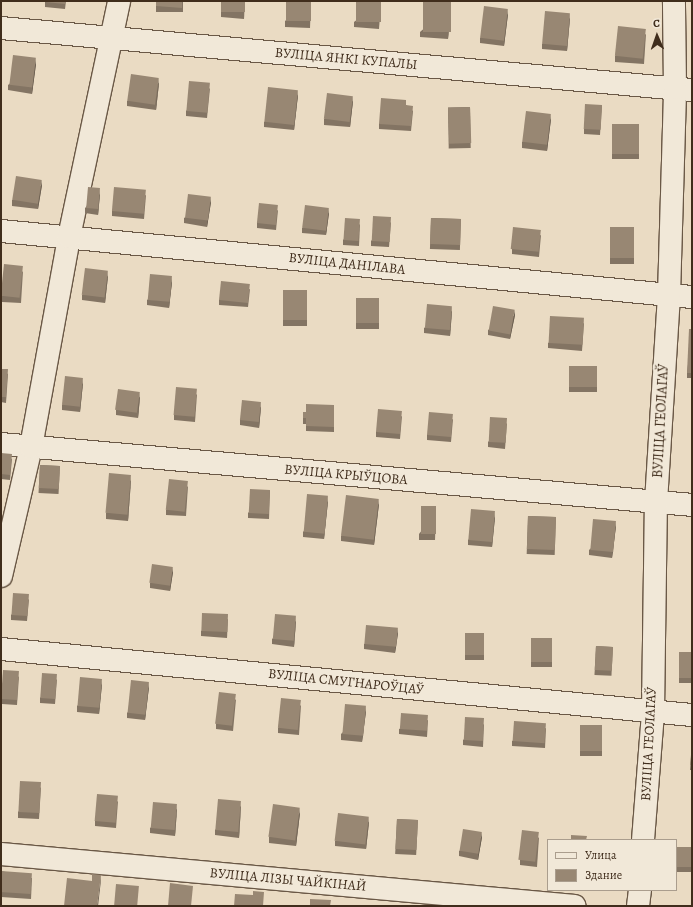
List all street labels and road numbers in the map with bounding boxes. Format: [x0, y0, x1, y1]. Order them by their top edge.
street label: ВУЛІЦА ЯНКІ КУПАЛЫ [274, 44, 418, 74]
street label: ВУЛІЦА ДАНІЛАВА [288, 250, 406, 278]
street label: ВУЛІЦА ГЕОЛАГАЎ [650, 364, 672, 478]
street label: ВУЛІЦА КРЫЎЦОВА [284, 461, 408, 489]
street label: ВУЛІЦА СМУГНАРОЎЦАЎ [267, 665, 425, 699]
street label: ВУЛІЦА ГЕОЛАГАЎ [638, 687, 660, 801]
street label: ВУЛІЦА ЛІЗЫ ЧАЙКІНАЙ [209, 865, 367, 895]

